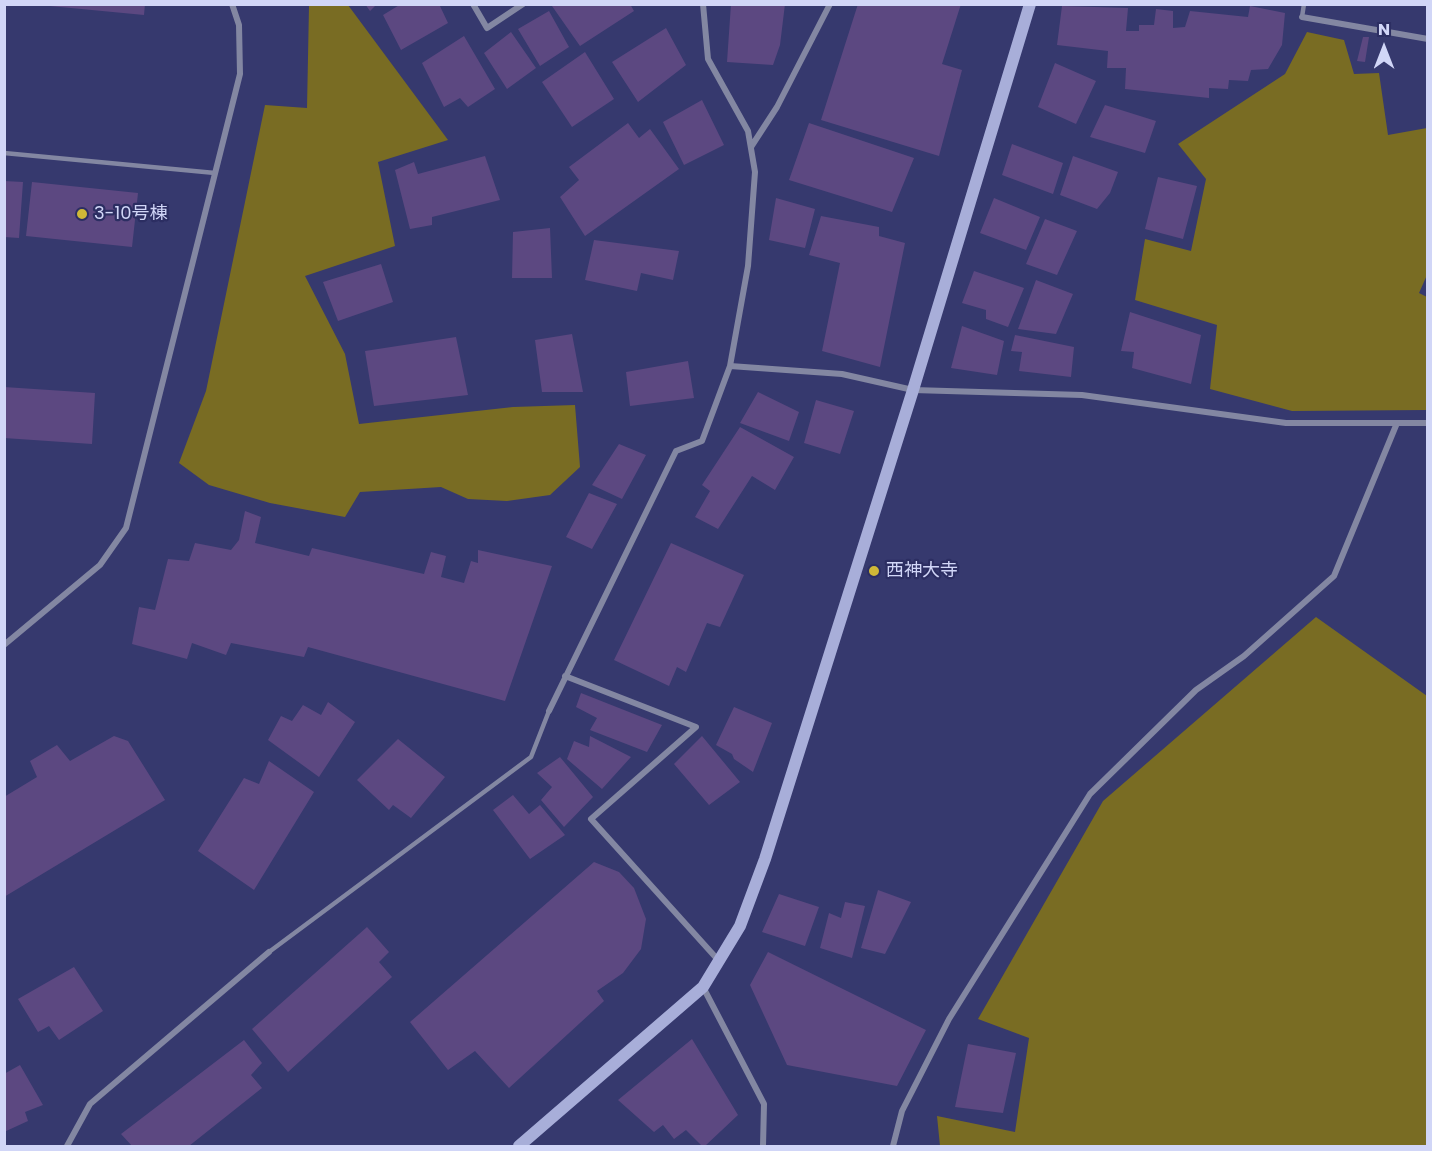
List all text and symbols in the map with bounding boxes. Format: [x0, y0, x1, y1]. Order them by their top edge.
north arrow [1354, 18, 1414, 78]
text: N [1378, 18, 1390, 41]
place label: 3-10号棟 [94, 203, 168, 225]
marker: 3-10号棟 [75, 207, 89, 221]
place label: 西神大寺 [886, 560, 958, 582]
marker: 西神大寺 [867, 564, 881, 578]

